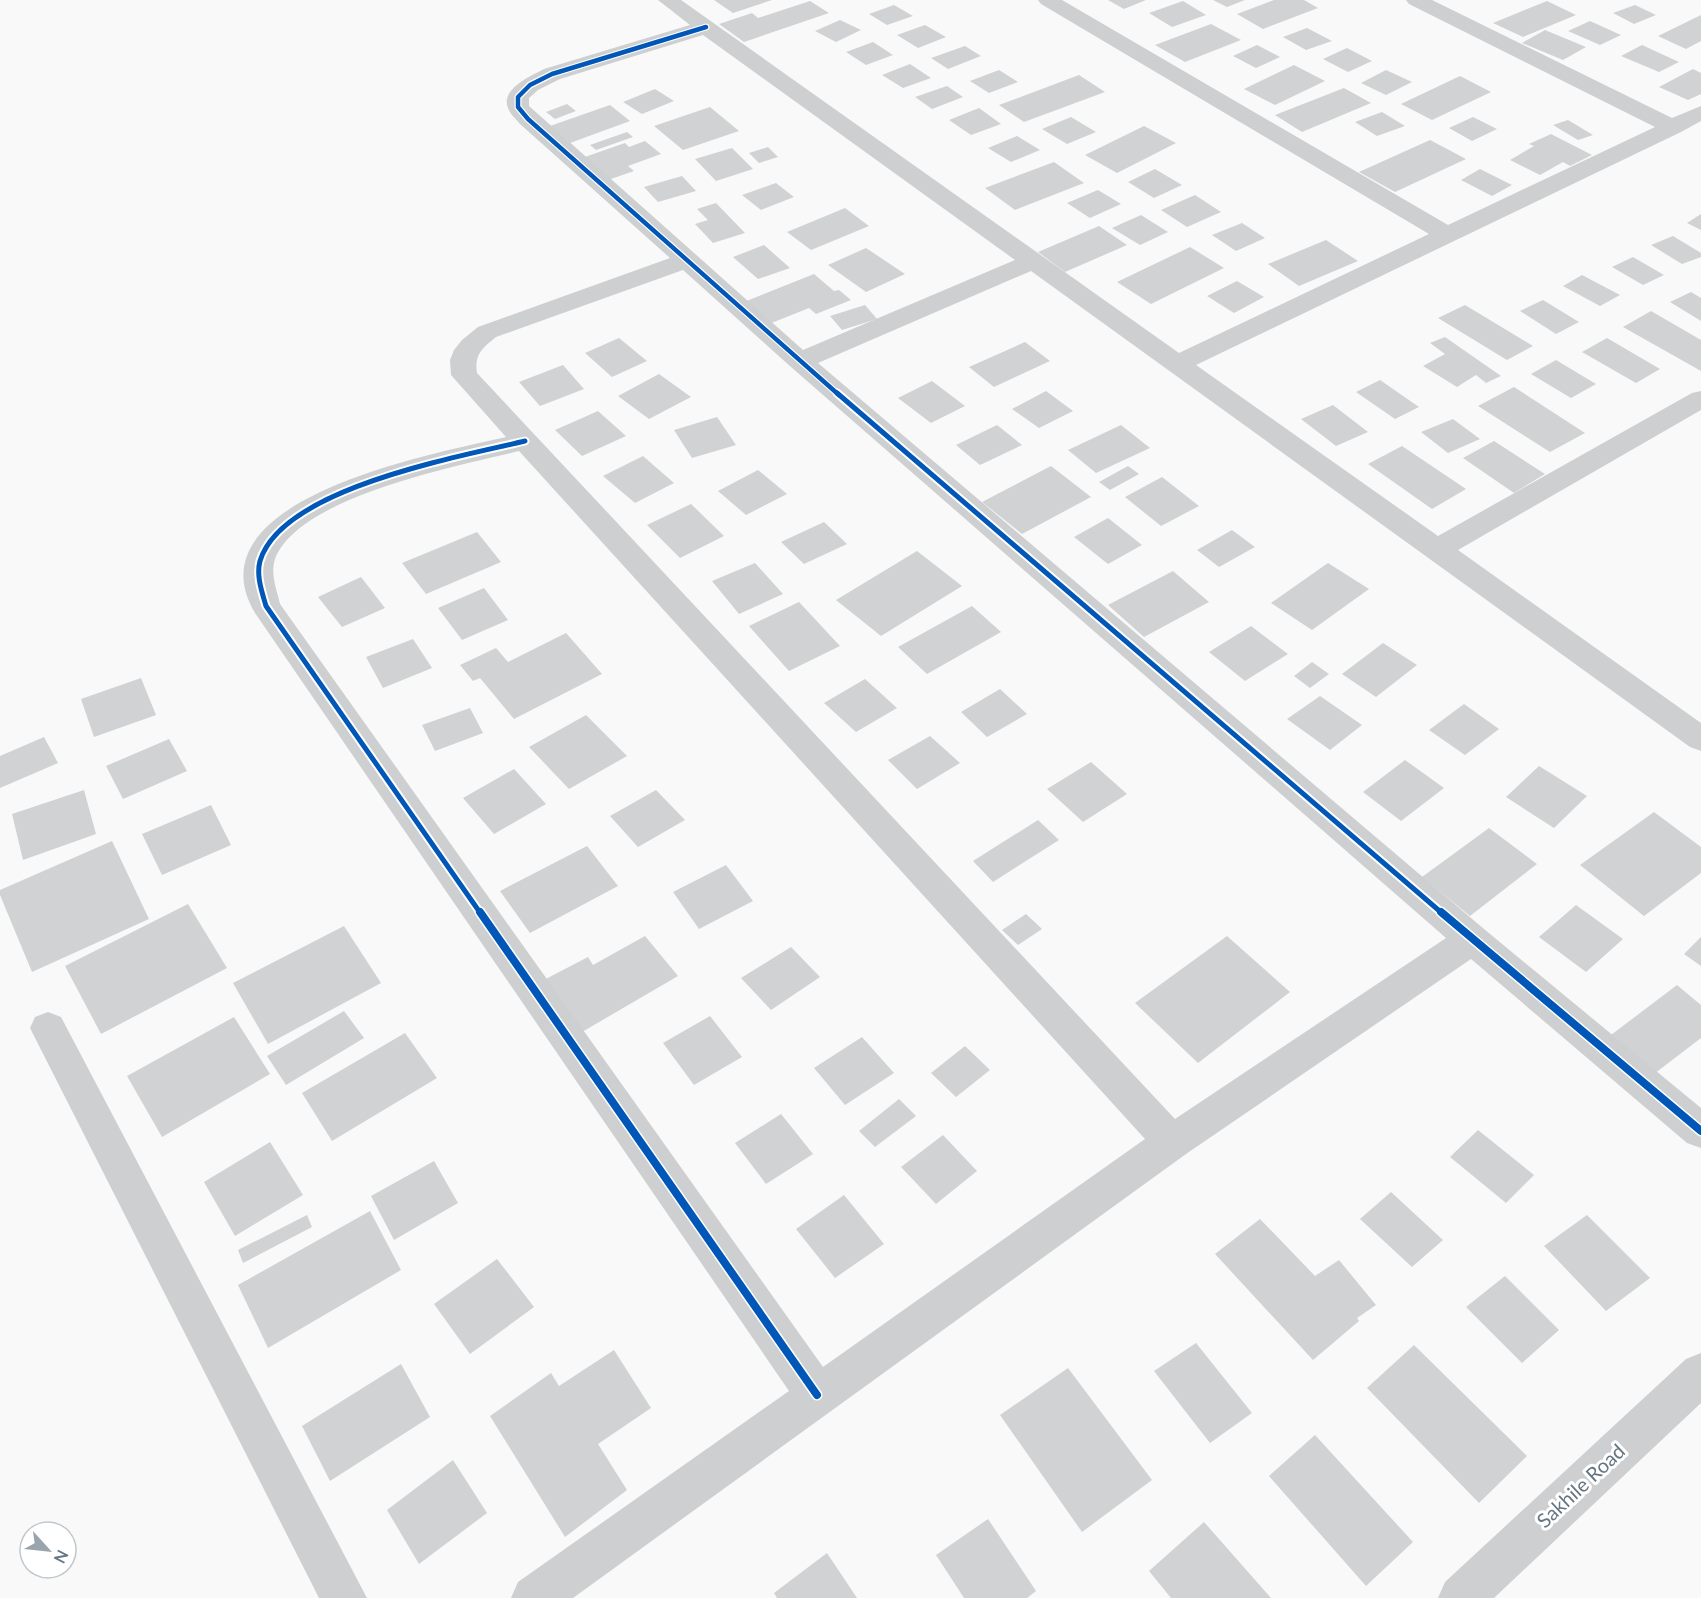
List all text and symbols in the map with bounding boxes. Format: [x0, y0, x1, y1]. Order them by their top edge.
street label: Sakhile Road [1531, 1438, 1629, 1532]
north arrow [18, 1520, 78, 1580]
text: N [51, 1547, 73, 1567]

